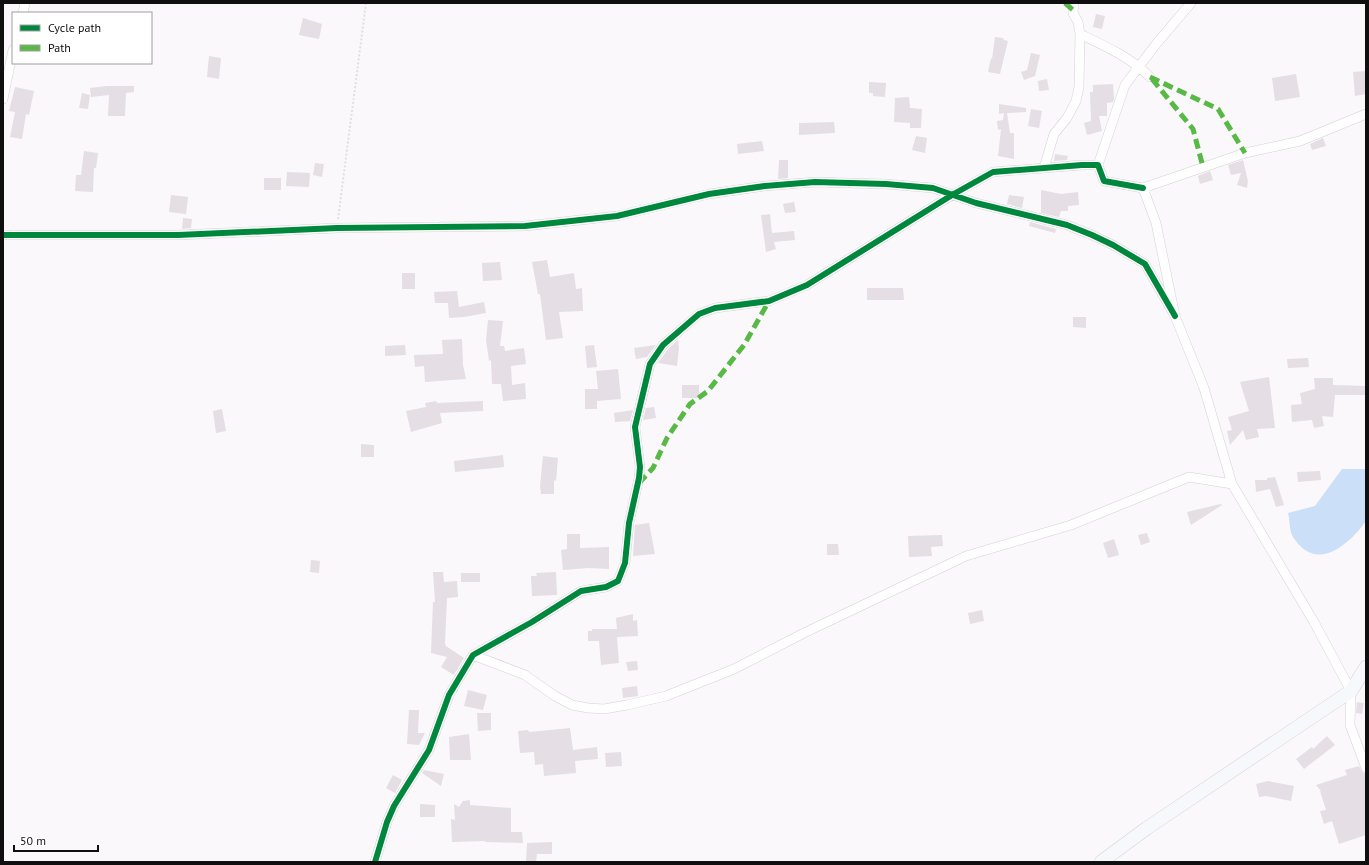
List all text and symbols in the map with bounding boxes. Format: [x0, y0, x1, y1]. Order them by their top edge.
legend [12, 12, 152, 64]
text: Cycle path [48, 20, 101, 35]
text: Path [48, 40, 71, 55]
scale bar [14, 827, 98, 853]
text: 50 m [20, 833, 46, 848]

